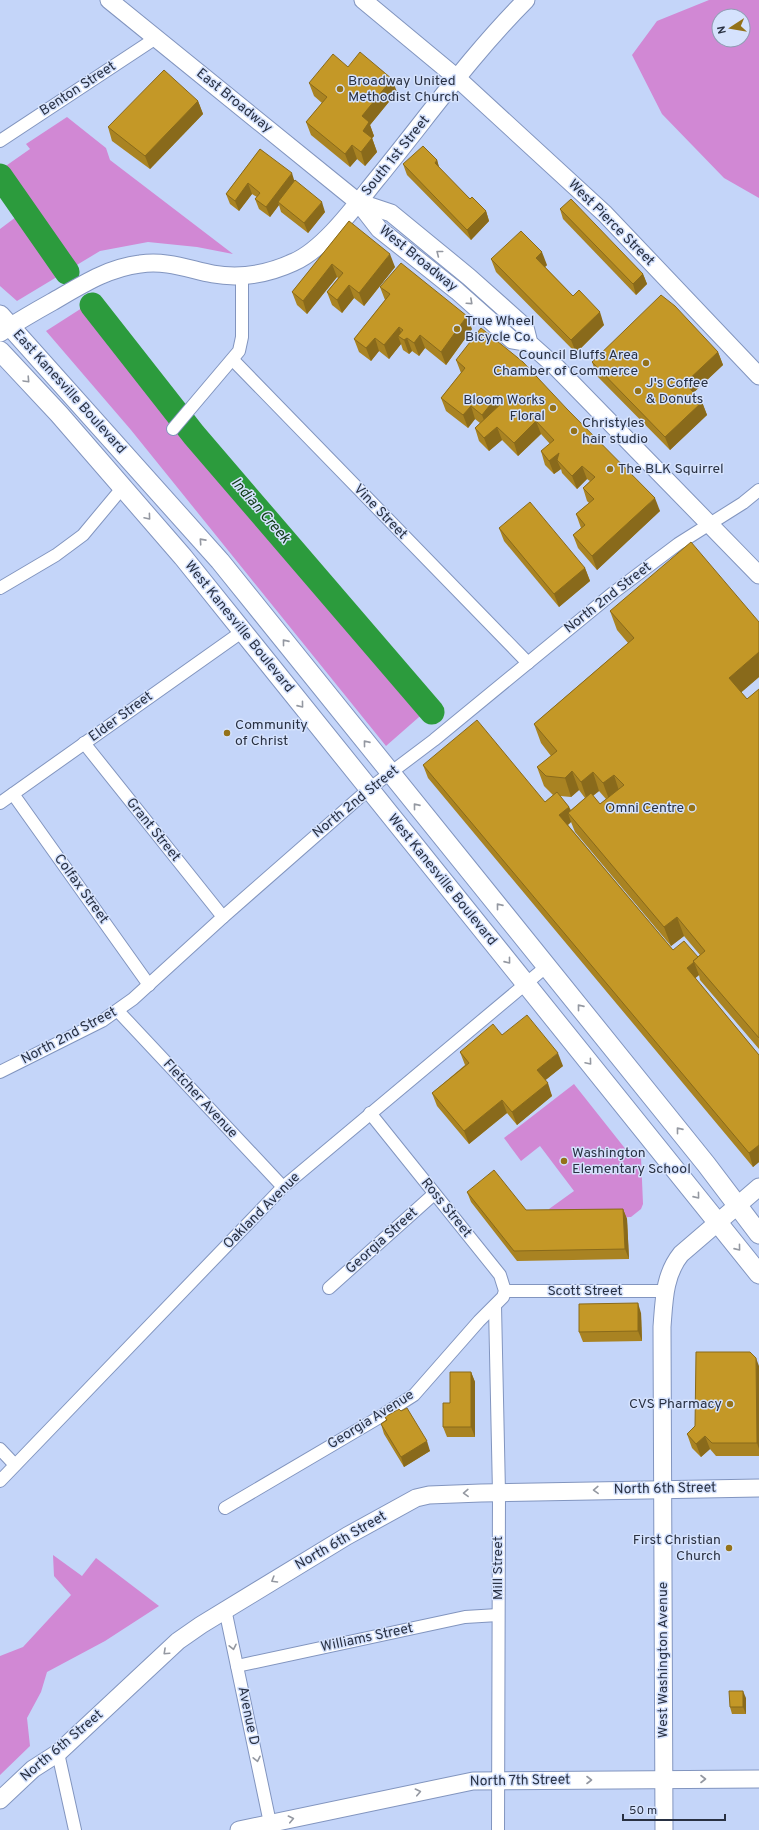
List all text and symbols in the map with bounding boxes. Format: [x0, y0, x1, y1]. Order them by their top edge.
north arrow [711, 8, 751, 48]
text: N [715, 25, 730, 35]
street label: Benton Street [37, 58, 119, 120]
street label: East Broadway [192, 65, 276, 137]
place label: Broadway United Methodist Church [348, 73, 459, 106]
marker: Broadway United Methodist Church [335, 84, 345, 94]
street label: South 1st Street [358, 112, 434, 200]
street label: West Pierce Street [564, 176, 658, 270]
street label: West Broadway [375, 222, 461, 296]
one-way arrow [436, 250, 443, 257]
one-way arrow [465, 298, 473, 305]
place label: True Wheel Bicycle Co. [465, 313, 534, 346]
marker: True Wheel Bicycle Co. [452, 324, 462, 334]
street label: East Kanesville Boulevard [9, 326, 129, 458]
place label: Council Bluffs Area Chamber of Commerce [493, 347, 638, 380]
marker: Council Bluffs Area Chamber of Commerce [641, 358, 651, 368]
one-way arrow [22, 375, 30, 383]
place label: J's Coffee & Donuts [646, 375, 708, 408]
marker: J's Coffee & Donuts [633, 386, 643, 396]
place label: Bloom Works Floral [463, 392, 545, 425]
marker: Bloom Works Floral [548, 403, 558, 413]
place label: Christyles hair studio [582, 415, 648, 448]
marker: Christyles hair studio [569, 426, 579, 436]
place label: The BLK Squirrel [618, 461, 724, 478]
marker: The BLK Squirrel [605, 464, 615, 474]
water label: Indian Creek [226, 474, 294, 548]
street label: Vine Street [350, 481, 410, 543]
one-way arrow [144, 512, 151, 520]
one-way arrow [200, 539, 207, 546]
street label: West Kanesville Boulevard [181, 558, 297, 696]
street label: North 2nd Street [561, 559, 655, 637]
one-way arrow [282, 639, 289, 646]
street label: Elder Street [86, 688, 156, 746]
one-way arrow [297, 700, 304, 707]
place label: Community of Christ [235, 717, 308, 750]
marker: Community of Christ [222, 728, 232, 738]
one-way arrow [364, 741, 371, 748]
street label: North 2nd Street [310, 762, 402, 842]
street label: Grant Street [122, 795, 184, 865]
place label: Omni Centre [605, 800, 684, 817]
one-way arrow [414, 803, 421, 810]
marker: Omni Centre [687, 803, 697, 813]
street label: West Kanesville Boulevard [384, 811, 500, 949]
street label: Colfax Street [50, 851, 112, 927]
one-way arrow [496, 904, 503, 911]
one-way arrow [503, 956, 510, 963]
street label: North 2nd Street [18, 1004, 120, 1068]
one-way arrow [578, 1005, 585, 1012]
street label: Fletcher Avenue [159, 1056, 241, 1142]
one-way arrow [585, 1057, 592, 1065]
one-way arrow [677, 1128, 684, 1135]
place label: Washington Elementary School [572, 1145, 691, 1178]
marker: Washington Elementary School [559, 1156, 569, 1166]
street label: Oakland Avenue [220, 1169, 304, 1253]
street label: Ross Street [417, 1175, 475, 1241]
one-way arrow [692, 1192, 699, 1199]
street label: Georgia Street [343, 1204, 421, 1278]
one-way arrow [733, 1244, 740, 1251]
street label: Scott Street [547, 1283, 623, 1300]
street label: Georgia Avenue [325, 1387, 417, 1453]
place label: CVS Pharmacy [629, 1396, 722, 1413]
marker: CVS Pharmacy [725, 1399, 735, 1409]
street label: North 6th Street [614, 1480, 716, 1498]
one-way arrow [593, 1486, 599, 1495]
one-way arrow [463, 1489, 469, 1497]
street label: North 6th Street [292, 1508, 390, 1574]
place label: First Christian Church [633, 1532, 721, 1565]
street label: Mill Street [490, 1536, 507, 1600]
marker: First Christian Church [724, 1543, 734, 1553]
one-way arrow [271, 1575, 278, 1582]
street label: West Washington Avenue [655, 1582, 672, 1738]
street label: Williams Street [319, 1620, 415, 1656]
one-way arrow [229, 1644, 237, 1650]
one-way arrow [164, 1648, 171, 1655]
street label: Avenue D [233, 1685, 263, 1747]
street label: North 6th Street [17, 1707, 107, 1785]
one-way arrow [252, 1756, 260, 1762]
street label: North 7th Street [470, 1772, 570, 1790]
one-way arrow [700, 1775, 706, 1783]
one-way arrow [586, 1776, 592, 1784]
one-way arrow [415, 1789, 421, 1797]
scale bar [623, 1796, 725, 1822]
text: 50 m [629, 1803, 657, 1819]
one-way arrow [287, 1815, 294, 1823]

